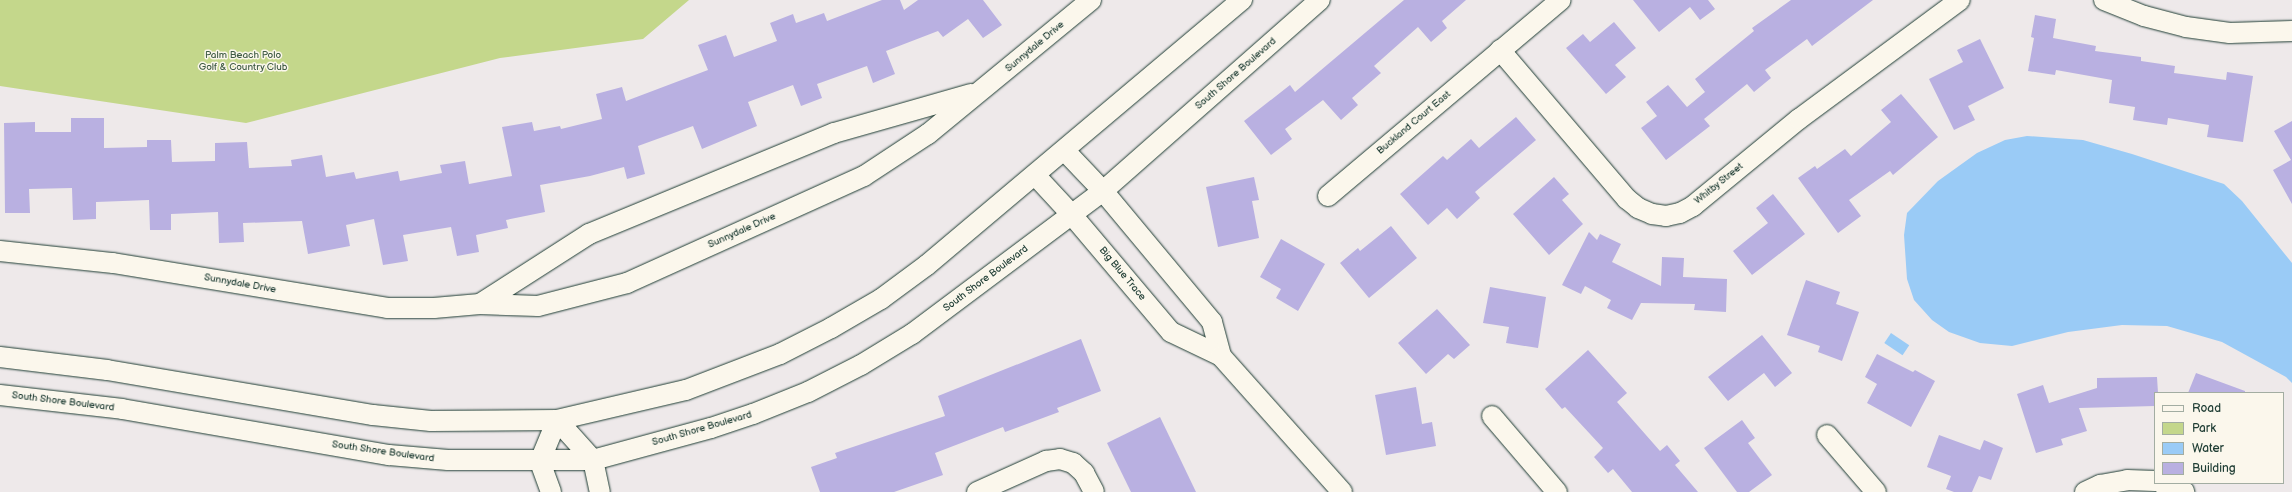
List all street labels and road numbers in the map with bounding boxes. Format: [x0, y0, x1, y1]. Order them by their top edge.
street label: Sunnydale Drive [1003, 19, 1067, 75]
street label: South Shore Boulevard [1193, 36, 1279, 112]
street label: Buckland Court East [1375, 89, 1453, 157]
street label: Whitby Street [1692, 161, 1746, 207]
street label: Sunnydale Drive [706, 211, 778, 251]
street label: South Shore Boulevard [941, 243, 1031, 315]
street label: Big Blue Trace [1096, 245, 1148, 303]
street label: Sunnydale Drive [203, 272, 277, 296]
street label: South Shore Boulevard [11, 390, 115, 414]
street label: South Shore Boulevard [651, 409, 753, 449]
street label: South Shore Boulevard [331, 439, 435, 465]

